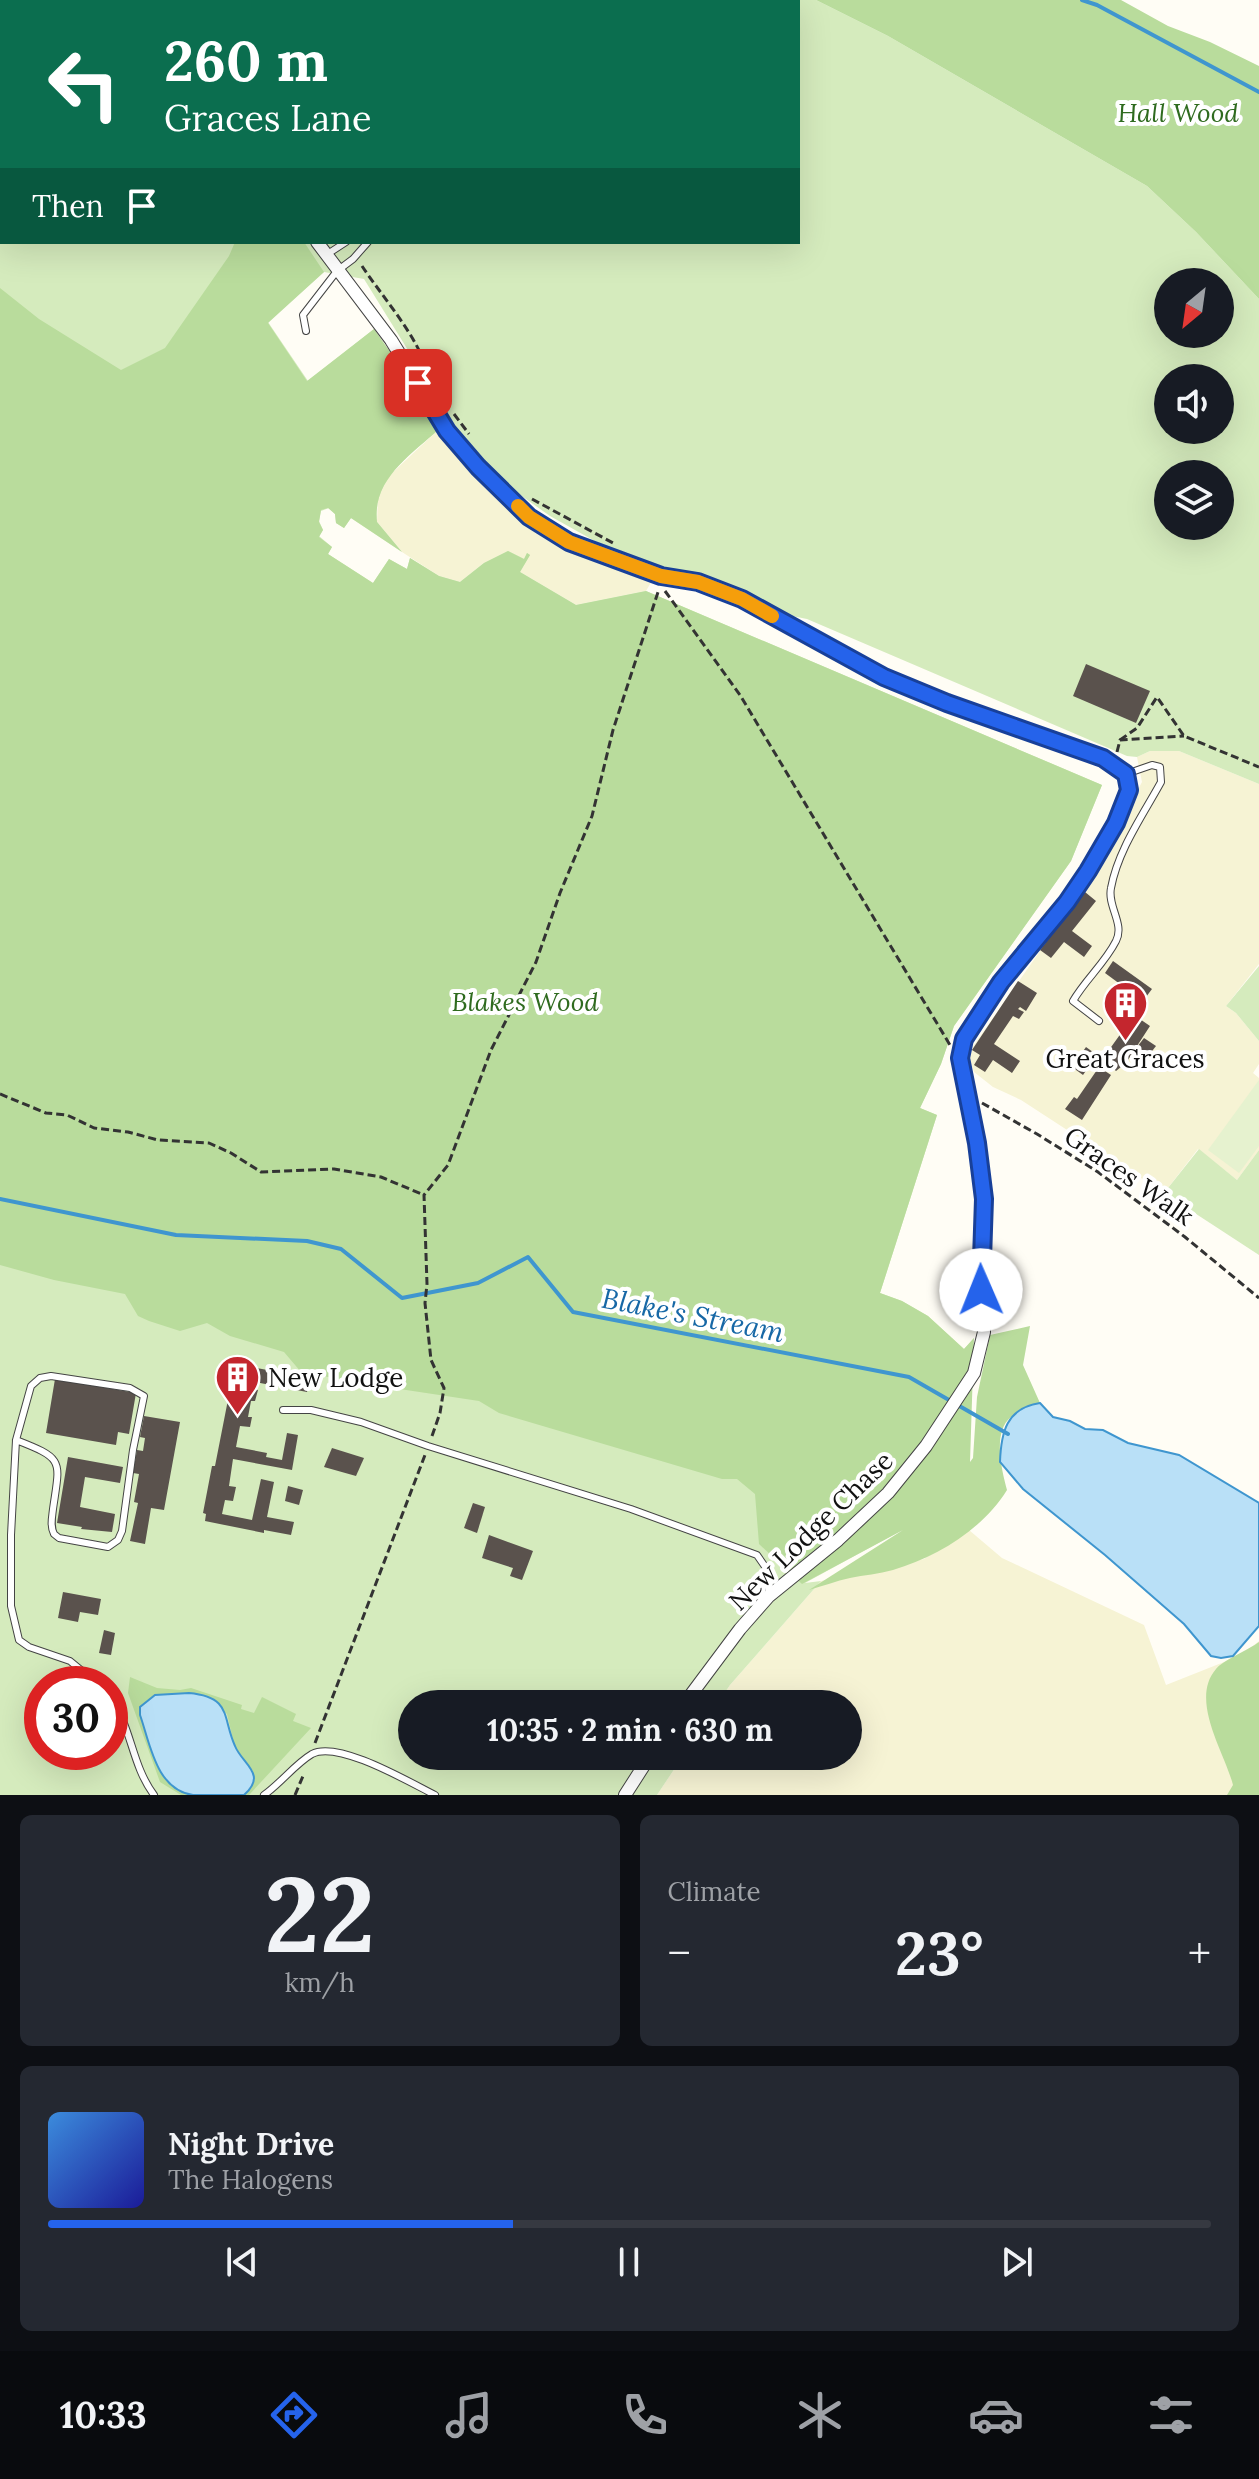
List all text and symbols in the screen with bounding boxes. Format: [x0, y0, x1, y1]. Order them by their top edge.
text: 260 m [164, 25, 328, 96]
icon: left [32, 32, 136, 136]
text: Graces Lane [164, 95, 371, 141]
park label: Hall Wood [1117, 96, 1239, 129]
icon: arrive [120, 184, 164, 228]
text: Then [32, 187, 104, 225]
north arrow [1154, 268, 1234, 348]
map controls [1154, 268, 1234, 540]
pin [384, 349, 452, 417]
icon: arrive [396, 361, 440, 405]
button: sound [1154, 364, 1234, 444]
button: layers [1154, 460, 1234, 540]
building icon: Great Graces [1101, 980, 1149, 1043]
park label: Blakes Wood [451, 985, 599, 1018]
place label: Great Graces [1045, 1042, 1205, 1075]
street label: Graces Walk [1058, 1119, 1200, 1232]
position arrow [939, 1248, 1023, 1332]
water label: Blake's Stream [599, 1280, 788, 1350]
building icon: New Lodge [213, 1354, 261, 1417]
place label: New Lodge [268, 1361, 403, 1394]
street label: New Lodge Chase [722, 1444, 900, 1617]
speed limit sign: 30 [24, 1666, 128, 1770]
text: 10:35 · 2 min · 630 m [487, 1711, 773, 1749]
text: 22 [264, 1847, 375, 1980]
text: Climate [668, 1875, 761, 1908]
text: 23° [895, 1915, 984, 1991]
text: − [668, 1925, 691, 1981]
text: + [1188, 1925, 1211, 1981]
text: km/h [285, 1966, 355, 1999]
text: Night Drive [168, 2125, 334, 2163]
text: The Halogens [168, 2163, 333, 2196]
icon: previous [220, 2240, 264, 2284]
icon: pause [607, 2240, 651, 2284]
icon: next [995, 2240, 1039, 2284]
icon: directions [266, 2387, 322, 2443]
icon: music [441, 2387, 497, 2443]
icon: phone [617, 2387, 673, 2443]
icon: climate [792, 2387, 848, 2443]
icon: car [968, 2387, 1024, 2443]
icon: filters [1143, 2387, 1199, 2443]
text: 10:33 [60, 2392, 147, 2438]

